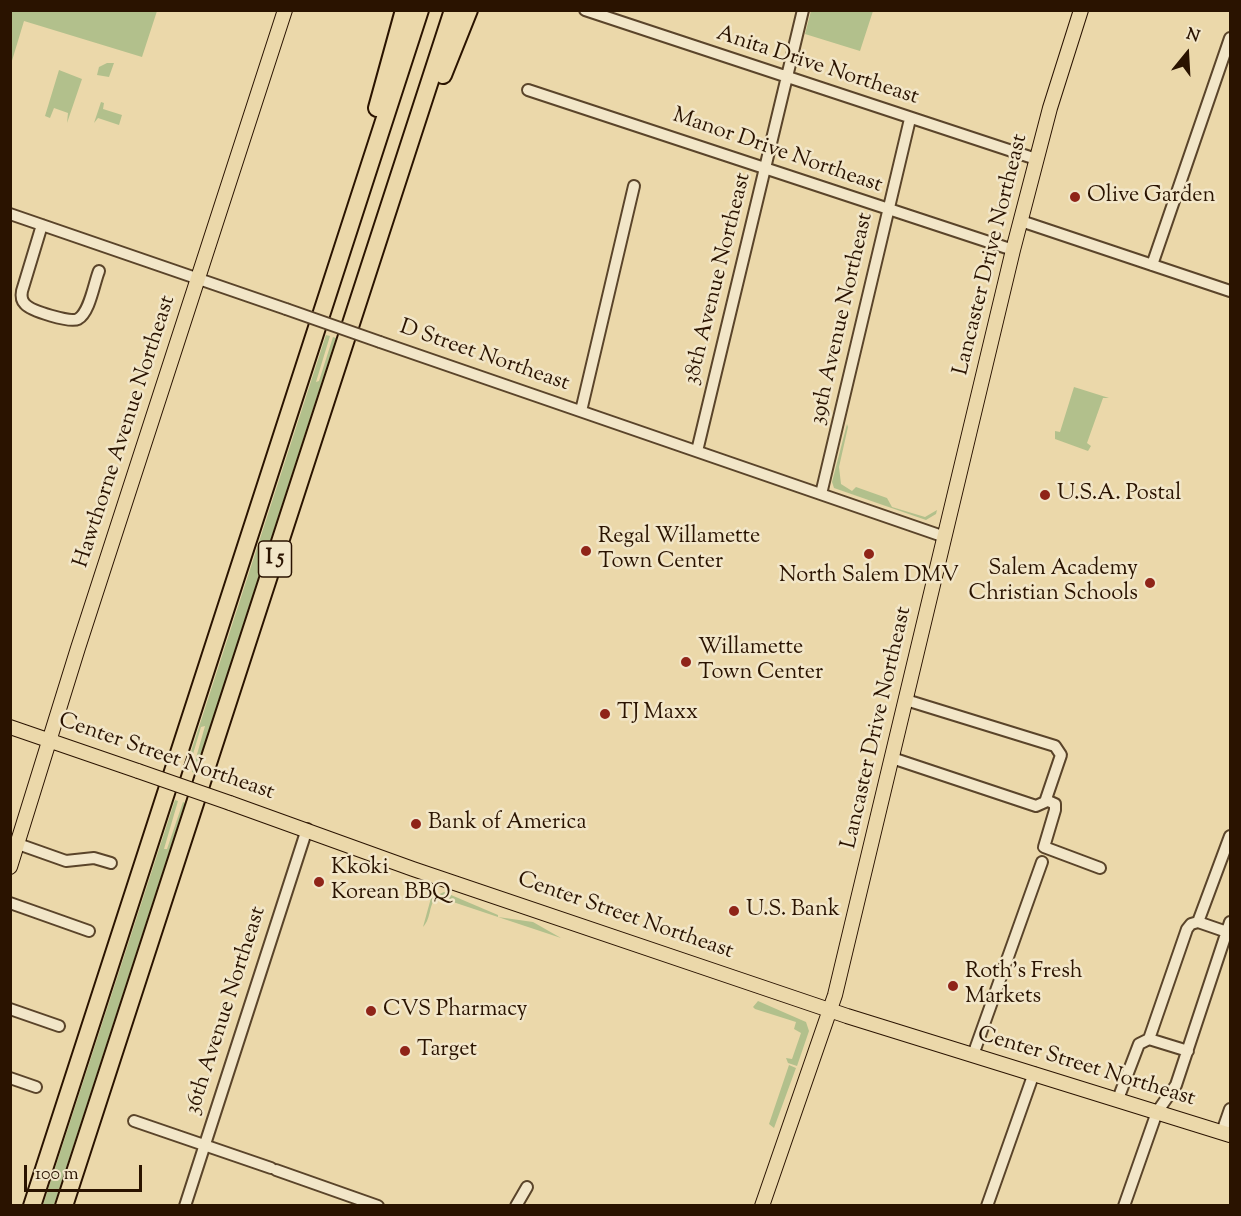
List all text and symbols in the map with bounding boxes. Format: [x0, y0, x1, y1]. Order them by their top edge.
street label: Anita Drive Northeast [712, 22, 922, 112]
text: N [1183, 23, 1202, 49]
north arrow [1157, 24, 1217, 84]
street label: Manor Drive Northeast [669, 104, 885, 200]
street label: Lancaster Drive Northeast [949, 132, 1035, 378]
street label: 38th Avenue Northeast [680, 170, 758, 388]
place label: Olive Garden [1087, 184, 1215, 210]
marker: Olive Garden [1068, 190, 1082, 204]
street label: 39th Avenue Northeast [806, 210, 880, 428]
street label: Hawthorne Avenue Northeast [70, 293, 182, 571]
street label: D Street Northeast [396, 316, 572, 398]
place label: U.S.A. Postal [1057, 482, 1181, 508]
marker: U.S.A. Postal [1038, 488, 1052, 502]
place label: Regal Willamette Town Center [598, 525, 760, 576]
road number: I 5 [258, 541, 292, 577]
marker: Regal Willamette Town Center [579, 544, 593, 558]
marker: North Salem DMV [862, 547, 876, 561]
place label: Salem Academy Christian Schools [968, 557, 1138, 608]
place label: North Salem DMV [779, 564, 959, 590]
marker: Salem Academy Christian Schools [1143, 576, 1157, 590]
street label: Lancaster Drive Northeast [837, 604, 919, 852]
place label: Willamette Town Center [698, 636, 823, 688]
marker: Willamette Town Center [679, 655, 693, 669]
place label: TJ Maxx [617, 701, 698, 727]
marker: TJ Maxx [598, 707, 612, 721]
street label: Center Street Northeast [55, 709, 277, 807]
place label: Bank of America [428, 811, 587, 837]
marker: Bank of America [409, 817, 423, 831]
place label: Kkoki Korean BBQ [331, 856, 451, 908]
street label: Center Street Northeast [514, 868, 736, 966]
marker: Kkoki Korean BBQ [312, 875, 326, 889]
place label: U.S. Bank [746, 898, 840, 924]
street label: 36th Avenue Northeast [181, 904, 273, 1118]
marker: U.S. Bank [727, 904, 741, 918]
place label: Roth's Fresh Markets [965, 960, 1083, 1011]
marker: Roth's Fresh Markets [946, 979, 960, 993]
place label: CVS Pharmacy [383, 998, 527, 1024]
marker: CVS Pharmacy [364, 1004, 378, 1018]
street label: Center Street Northeast [974, 1022, 1198, 1114]
place label: Target [417, 1038, 477, 1064]
marker: Target [398, 1044, 412, 1058]
scale bar [27, 1153, 146, 1191]
text: 100 m [35, 1162, 79, 1188]

